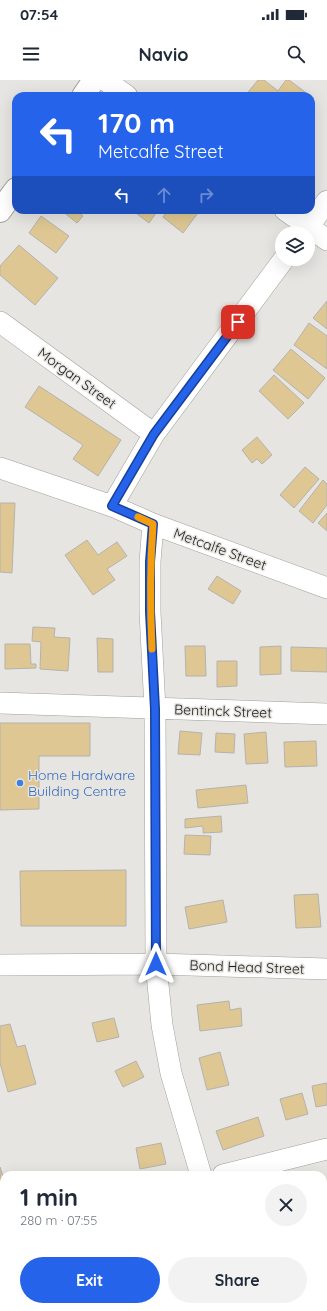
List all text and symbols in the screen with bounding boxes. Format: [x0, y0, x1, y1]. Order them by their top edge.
text: 07:54 [20, 5, 58, 24]
icon: menu [20, 43, 42, 65]
text: Navio [139, 43, 188, 66]
icon: search [285, 43, 307, 65]
text: 170 m [98, 105, 175, 140]
icon: left [32, 108, 84, 160]
text: Metcalfe Street [98, 140, 224, 163]
icon: left [111, 184, 133, 206]
icon: ahead [153, 184, 175, 206]
icon: right [195, 184, 217, 206]
map controls [275, 226, 315, 266]
button: layers [275, 226, 315, 266]
pin [221, 305, 255, 339]
icon: arrive [227, 311, 249, 333]
street label: Morgan Street [34, 344, 120, 413]
street label: Metcalfe Street [171, 524, 269, 574]
street label: Bentinck Street [174, 700, 272, 722]
place label: Home Hardware Building Centre [28, 766, 135, 800]
marker: Home Hardware Building Centre [15, 778, 25, 788]
position arrow [135, 943, 177, 985]
street label: Bond Head Street [189, 956, 305, 978]
text: 1 min [20, 1182, 78, 1212]
button: close [265, 1184, 307, 1226]
text: 280 m · 07:55 [20, 1212, 97, 1228]
button: Exit [20, 1257, 160, 1303]
button: Share [168, 1257, 307, 1303]

